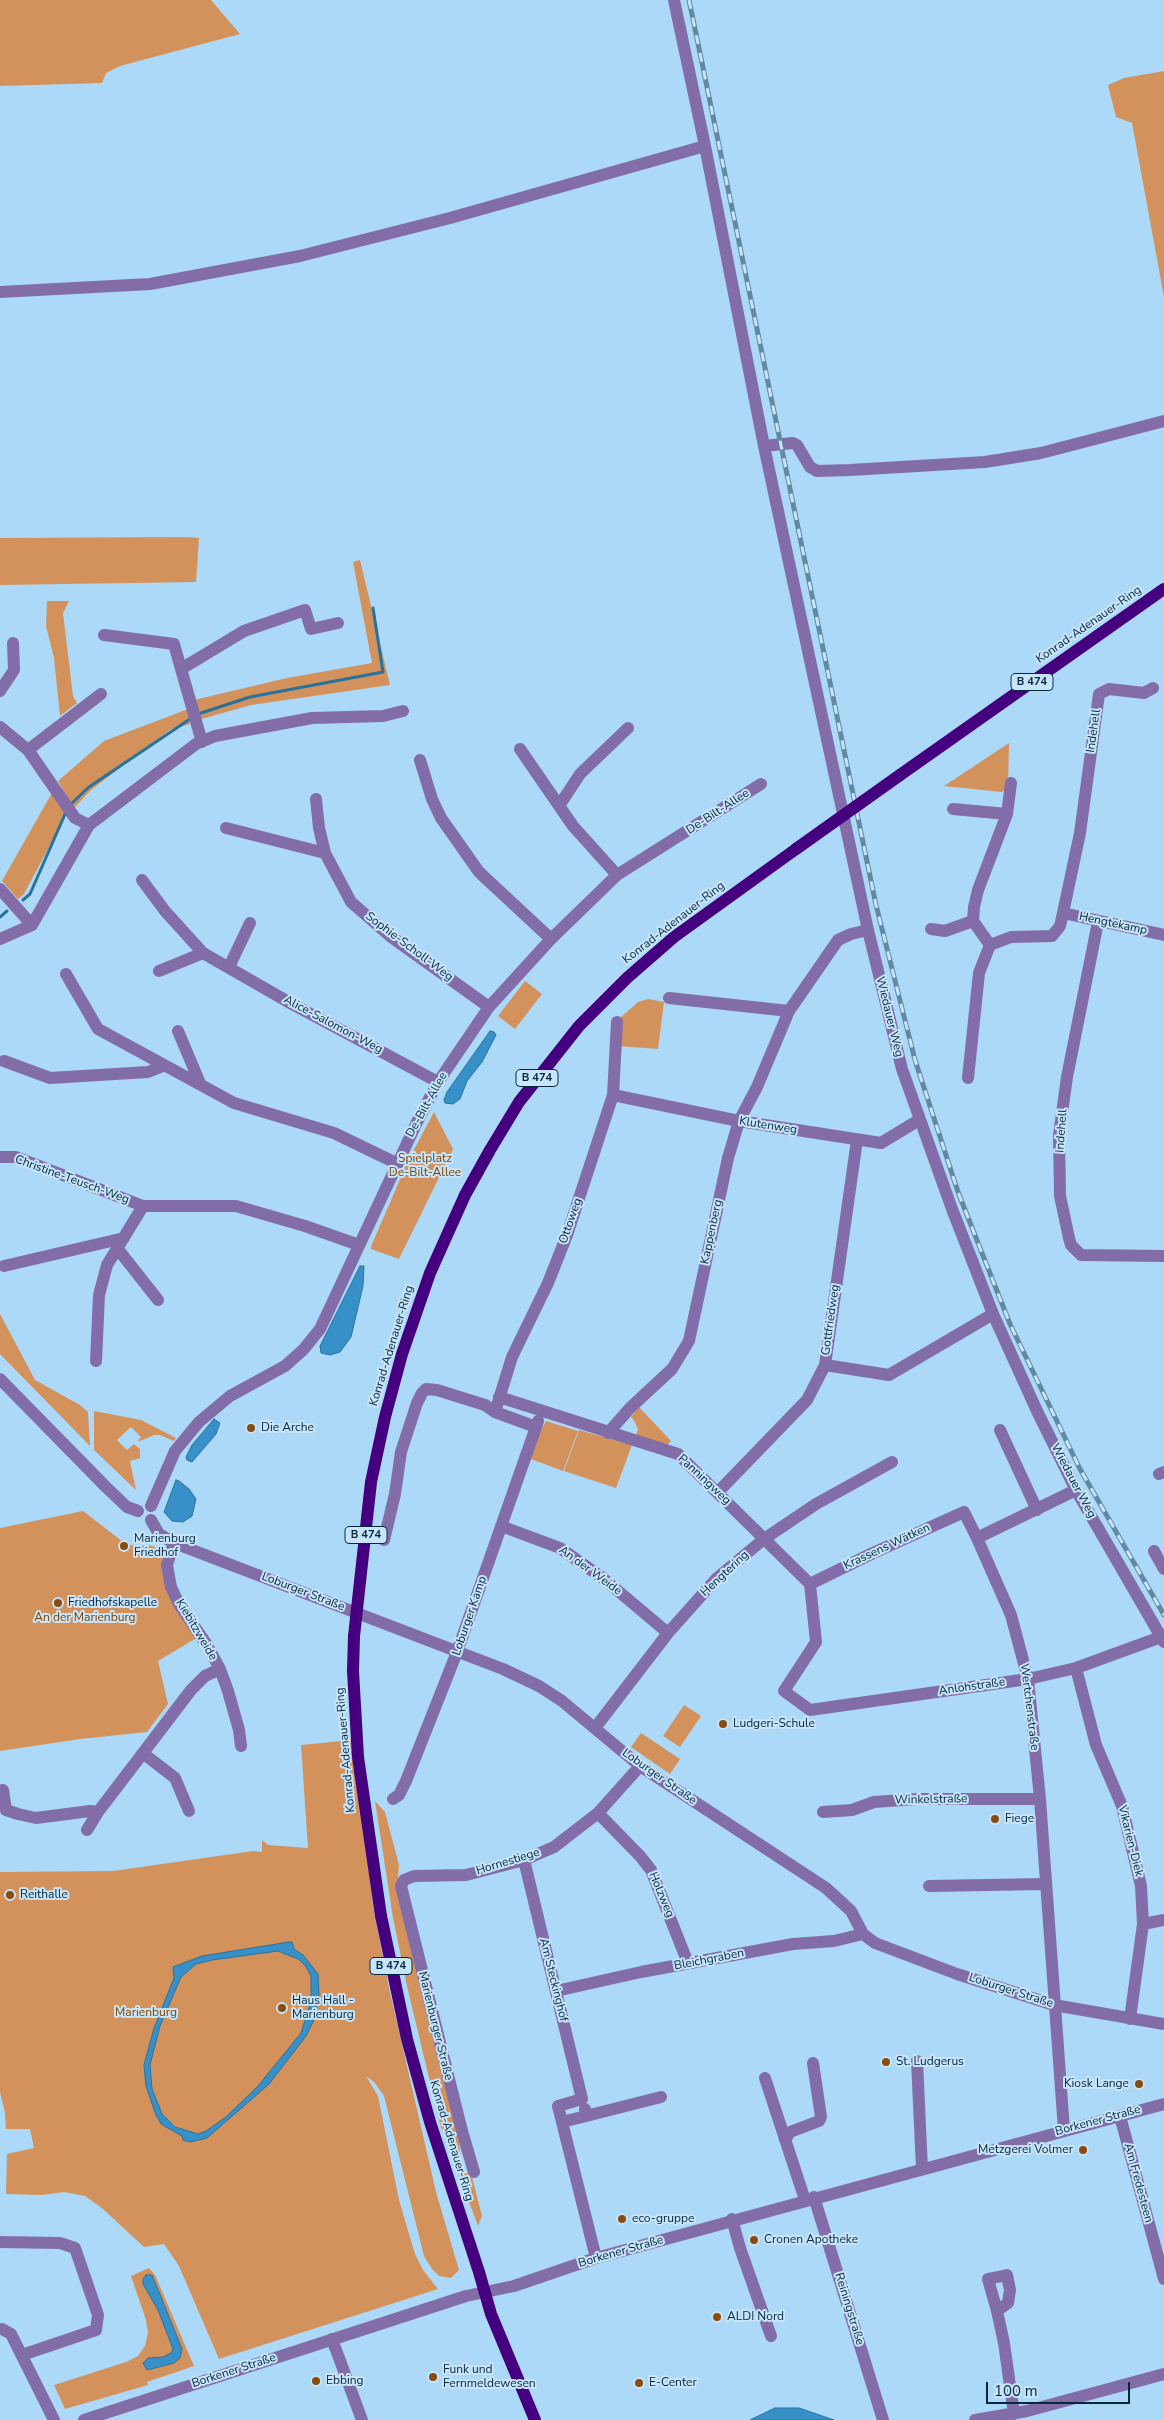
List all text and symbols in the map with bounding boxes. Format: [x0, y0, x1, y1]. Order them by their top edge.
street label: Konrad-Adenauer-Ring [1033, 583, 1145, 667]
road number: B 474 [1011, 674, 1053, 690]
street label: Indehell [1084, 708, 1104, 754]
street label: De-Bilt-Allee [684, 786, 752, 838]
street label: Konrad-Adenauer-Ring [620, 879, 728, 967]
street label: Sophie-Scholl-Weg [362, 909, 456, 985]
street label: Hengtekamp [1078, 910, 1148, 938]
street label: Wiedauer Weg [872, 975, 906, 1059]
street label: Alice-Salomon-Weg [281, 993, 385, 1057]
street label: De-Bilt-Allee [403, 1070, 451, 1140]
road number: B 474 [516, 1070, 558, 1086]
street label: Indehell [1053, 1109, 1071, 1153]
street label: Klutenweg [738, 1114, 798, 1138]
park label: Spielplatz De-Bilt-Allee [389, 1152, 461, 1180]
street label: Christine-Teusch-Weg [13, 1153, 131, 1207]
street label: Ottoweg [556, 1196, 586, 1246]
street label: Kappenberg [698, 1198, 726, 1266]
street label: Konrad-Adenauer-Ring [367, 1284, 417, 1408]
street label: Gottfriedweg [819, 1284, 843, 1356]
place label: Die Arche [261, 1421, 314, 1435]
marker: Die Arche [245, 1422, 257, 1434]
street label: Wiedauer Weg [1047, 1441, 1099, 1521]
street label: Panningweg [674, 1452, 734, 1508]
street label: Krassens Wätken [841, 1521, 933, 1573]
road number: B 474 [345, 1526, 387, 1544]
place label: Marienburg Friedhof [134, 1532, 196, 1560]
marker: Marienburg Friedhof [118, 1540, 130, 1552]
street label: An der Weide [556, 1543, 624, 1599]
street label: Hengtering [698, 1548, 752, 1600]
street label: Loburger Straße [259, 1570, 347, 1614]
street label: Loburger Kamp [450, 1574, 490, 1658]
place label: Friedhofskapelle [68, 1596, 157, 1610]
marker: Friedhofskapelle [52, 1597, 64, 1609]
street label: Kiebitzweide [172, 1597, 220, 1663]
park label: An der Marienburg [34, 1611, 136, 1625]
street label: Wertchenstraße [1017, 1663, 1041, 1751]
street label: Anlohstraße [938, 1675, 1006, 1699]
street label: Konrad-Adenauer-Ring [333, 1687, 359, 1813]
place label: Ludgeri-Schule [733, 1717, 815, 1731]
marker: Ludgeri-Schule [717, 1718, 729, 1730]
street label: Loburger Straße [619, 1746, 699, 1808]
street label: Winkelstraße [894, 1792, 968, 1808]
street label: Vikarien-Diek [1114, 1804, 1146, 1878]
place label: Fiege [1005, 1812, 1034, 1826]
marker: Fiege [989, 1813, 1001, 1825]
street label: Hornestiege [474, 1845, 542, 1879]
street label: Holzweg [645, 1870, 677, 1920]
place label: Reithalle [20, 1888, 68, 1902]
marker: Reithalle [4, 1889, 16, 1901]
street label: Am Steckinghof [536, 1937, 570, 2023]
street label: Bleichgraben [673, 1946, 745, 1974]
road number: B 474 [370, 1958, 412, 1974]
street label: Marienburger Straße [415, 1970, 455, 2082]
street label: Loburger Straße [967, 1971, 1055, 2011]
place label: Haus Hall - Marienburg [292, 1994, 354, 2022]
marker: Haus Hall - Marienburg [276, 2002, 288, 2014]
park label: Marienburg [115, 2006, 177, 2020]
place label: St. Ludgerus [896, 2055, 964, 2069]
marker: St. Ludgerus [880, 2056, 892, 2068]
place label: Kiosk Lange [1064, 2077, 1129, 2091]
marker: Kiosk Lange [1133, 2078, 1145, 2090]
street label: Konrad-Adenauer-Ring [426, 2079, 476, 2203]
street label: Borkener Straße [1054, 2103, 1142, 2139]
street label: Am Fredesteen [1120, 2142, 1156, 2224]
place label: Metzgerei Volmer [978, 2143, 1073, 2157]
marker: Metzgerei Volmer [1077, 2144, 1089, 2156]
place label: eco-gruppe [632, 2212, 694, 2226]
marker: eco-gruppe [616, 2213, 628, 2225]
street label: Borkener Straße [577, 2233, 665, 2271]
place label: Cronen Apotheke [764, 2233, 858, 2247]
marker: Cronen Apotheke [748, 2234, 760, 2246]
street label: Reiningstraße [831, 2271, 867, 2347]
place label: ALDI Nord [727, 2310, 784, 2324]
marker: ALDI Nord [711, 2311, 723, 2323]
street label: Borkener Straße [190, 2351, 278, 2391]
place label: Funk und Fernmeldewesen [443, 2363, 536, 2391]
marker: Funk und Fernmeldewesen [427, 2371, 439, 2383]
scale bar [989, 2372, 1133, 2404]
place label: Ebbing [326, 2374, 364, 2388]
marker: Ebbing [310, 2375, 322, 2387]
place label: E-Center [649, 2376, 697, 2390]
marker: E-Center [633, 2377, 645, 2389]
text: 100 m [994, 2381, 1038, 2401]

